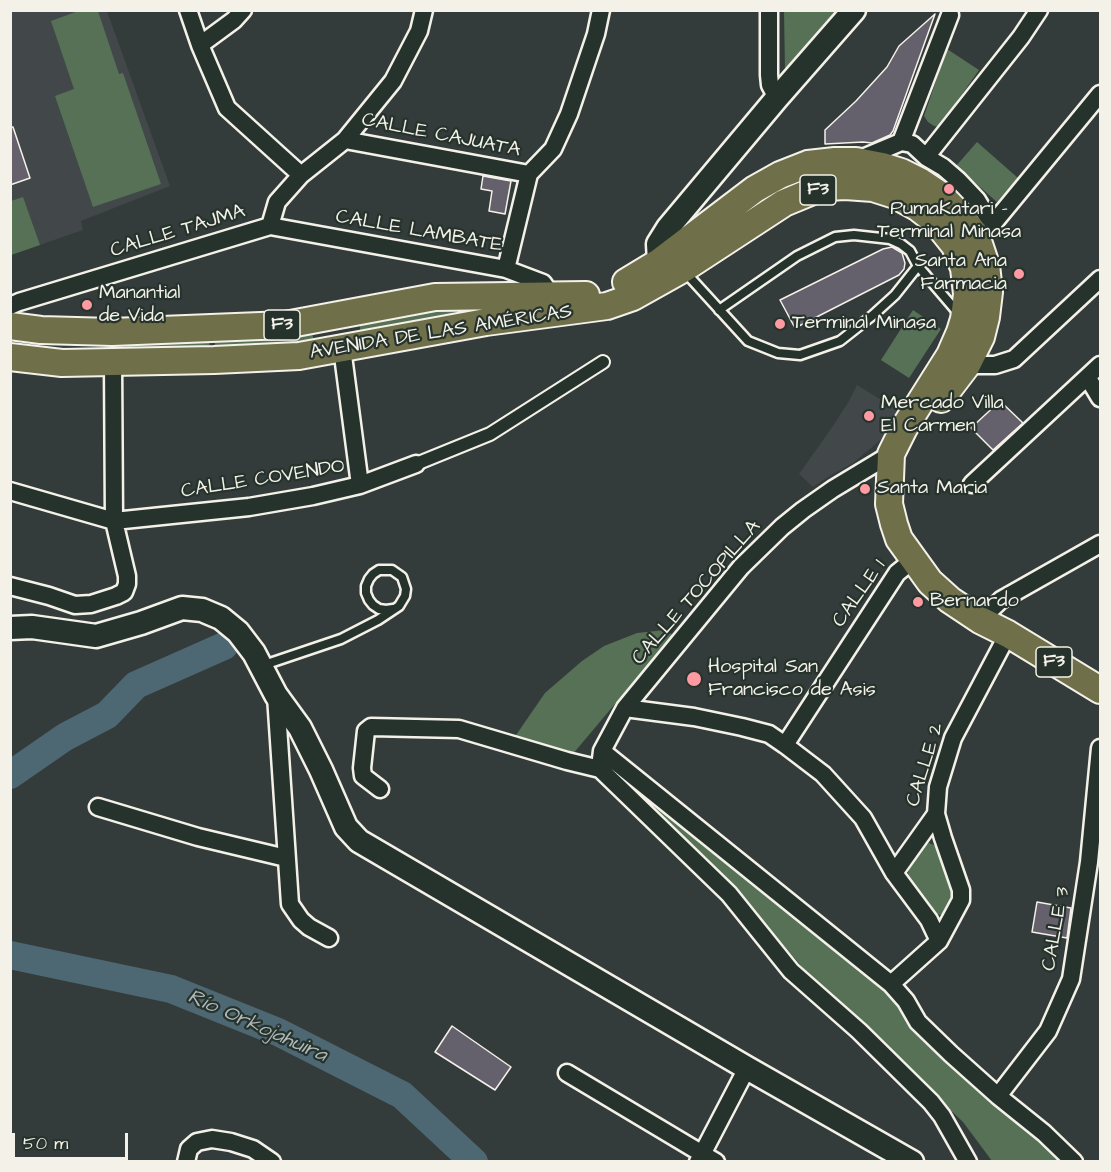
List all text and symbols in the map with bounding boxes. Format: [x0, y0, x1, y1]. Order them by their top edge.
street label: CALLE CAJUATA [359, 109, 523, 163]
road number: F3 [800, 175, 836, 205]
marker: PumaKatari - Terminal Minasa [942, 182, 956, 196]
place label: PumaKatari - Terminal Minasa [877, 198, 1021, 245]
street label: CALLE TAJMA [108, 200, 248, 264]
street label: CALLE LAMBATE [334, 206, 504, 258]
place label: Santa Ana Farmacia [915, 250, 1007, 297]
marker: Santa Ana Farmacia [1012, 267, 1026, 281]
place label: Manantial de Vida [99, 282, 180, 329]
marker: Manantial de Vida [80, 298, 94, 312]
street label: AVENIDA DE LAS AMÉRICAS [308, 300, 574, 366]
road number: F3 [264, 310, 300, 340]
place label: Terminal Minasa [792, 312, 936, 336]
marker: Terminal Minasa [773, 317, 787, 331]
place label: Mercado Villa El Carmen [881, 392, 1004, 439]
marker: Mercado Villa El Carmen [862, 409, 876, 423]
street label: CALLE COVENDO [179, 455, 347, 505]
place label: Santa Maria [877, 477, 987, 501]
marker: Santa Maria [858, 482, 872, 496]
street label: CALLE TOCOPILLA [628, 516, 766, 670]
street label: CALLE 1 [828, 556, 892, 632]
place label: Bernardo [930, 590, 1019, 614]
marker: Bernardo [911, 595, 925, 609]
road number: F3 [1036, 647, 1072, 677]
place label: Hospital San Francisco de Asis [708, 656, 876, 703]
marker: Hospital San Francisco de Asis [685, 670, 703, 688]
street label: CALLE 2 [902, 720, 950, 810]
street label: CALLE 3 [1038, 885, 1076, 973]
water label: Río Orkojahuira [184, 985, 330, 1069]
scale bar [15, 1121, 130, 1159]
text: 50 m [23, 1131, 68, 1156]

